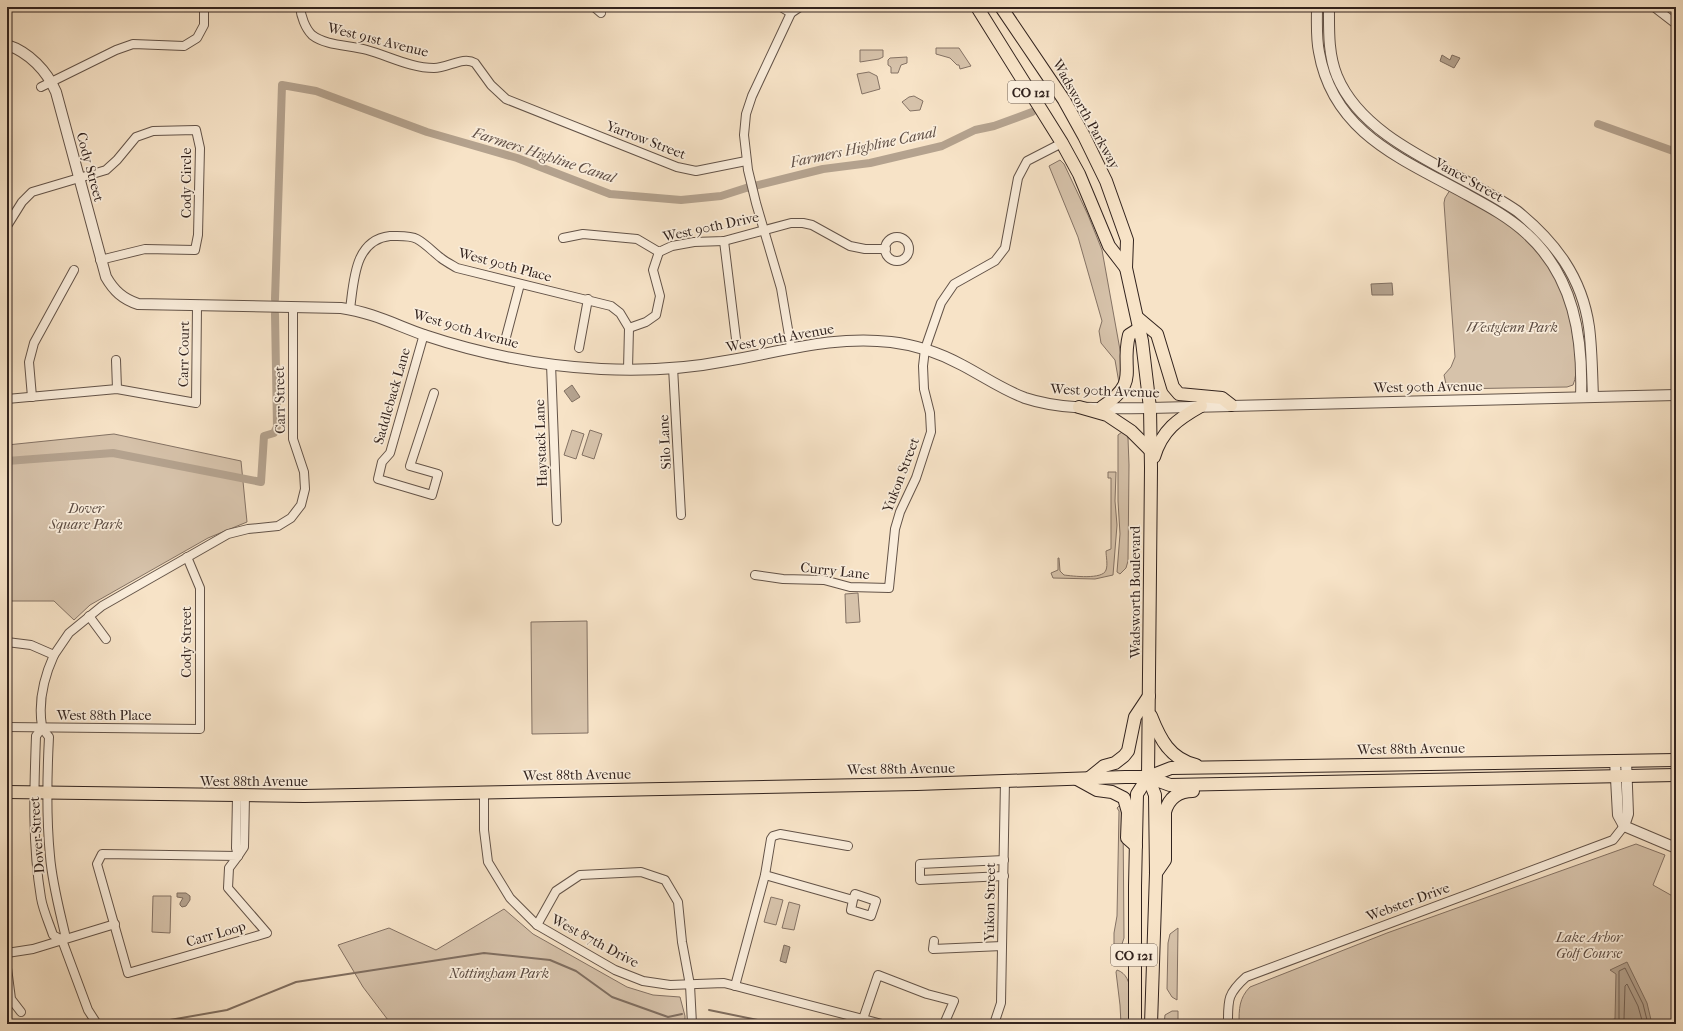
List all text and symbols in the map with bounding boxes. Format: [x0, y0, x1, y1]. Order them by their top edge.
street label: West 91st Avenue [325, 19, 430, 61]
street label: Wadsworth Parkway [1048, 55, 1123, 172]
road number: CO 121 [1008, 81, 1054, 103]
street label: Yarrow Street [603, 117, 688, 163]
water label: Farmers Highline Canal [787, 122, 940, 172]
water label: Farmers Highline Canal [469, 123, 620, 187]
street label: Cody Street [73, 130, 107, 204]
street label: Cody Circle [178, 148, 195, 218]
street label: Vance Street [1431, 154, 1506, 206]
street label: West 90th Drive [660, 208, 761, 246]
street label: West 90th Place [456, 244, 553, 286]
street label: West 90th Avenue [410, 306, 521, 352]
park label: Westglenn Park [1466, 319, 1558, 336]
street label: West 90th Avenue [724, 320, 835, 356]
street label: Carr Court [175, 321, 193, 387]
street label: Saddleback Lane [370, 346, 414, 446]
street label: Carr Street [271, 366, 289, 434]
street label: West 90th Avenue [1372, 378, 1483, 396]
street label: West 90th Avenue [1049, 381, 1160, 401]
street label: Haystack Lane [531, 399, 551, 487]
street label: Silo Lane [655, 414, 675, 470]
street label: Yukon Street [879, 435, 923, 516]
park label: Dover Square Park [48, 500, 123, 533]
street label: Wadsworth Boulevard [1127, 525, 1144, 659]
street label: Curry Lane [799, 559, 871, 583]
street label: Cody Street [178, 606, 195, 678]
street label: West 88th Place [56, 707, 151, 724]
street label: West 88th Avenue [1356, 740, 1465, 758]
street label: West 88th Avenue [846, 760, 955, 778]
street label: West 88th Avenue [522, 766, 631, 784]
street label: West 88th Avenue [199, 773, 308, 790]
street label: Dover Street [26, 796, 48, 874]
street label: Yukon Street [981, 863, 999, 942]
street label: Webster Drive [1363, 879, 1452, 925]
street label: West 87th Drive [547, 910, 642, 971]
street label: Carr Loop [184, 917, 248, 951]
park label: Lake Arbor Golf Course [1555, 929, 1624, 962]
road number: CO 121 [1111, 944, 1157, 966]
park label: Nottingham Park [448, 965, 549, 982]

